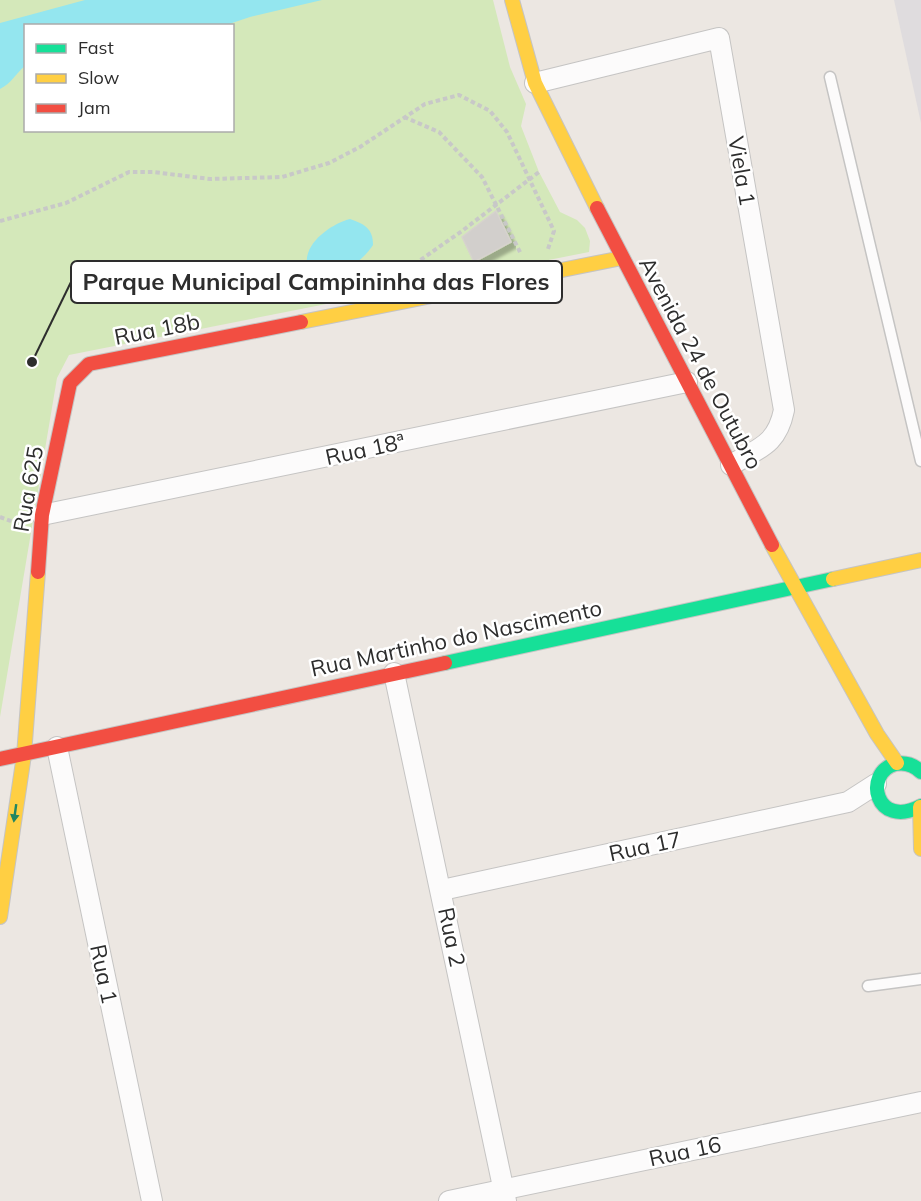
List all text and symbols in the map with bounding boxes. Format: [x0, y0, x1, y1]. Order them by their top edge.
legend [24, 24, 234, 132]
text: Fast [78, 36, 114, 59]
text: Slow [78, 66, 120, 89]
text: Jam [78, 96, 111, 119]
street label: Viela 1 [722, 134, 762, 208]
street label: Avenida 24 de Outubro [633, 252, 769, 474]
callout: Parque Municipal Campininha das Flores [71, 261, 562, 303]
text: Parque Municipal Campininha das Flores [82, 266, 550, 296]
street label: Rua 18b [112, 307, 202, 351]
street label: Rua 18ª [323, 427, 407, 471]
street label: Rua 625 [7, 444, 49, 534]
street label: Rua Martinho do Nascimento [308, 593, 604, 683]
one-way arrow [11, 803, 20, 822]
street label: Rua 17 [606, 825, 684, 867]
street label: Rua 2 [432, 905, 472, 969]
street label: Rua 1 [84, 942, 124, 1006]
street label: Rua 16 [646, 1130, 724, 1172]

